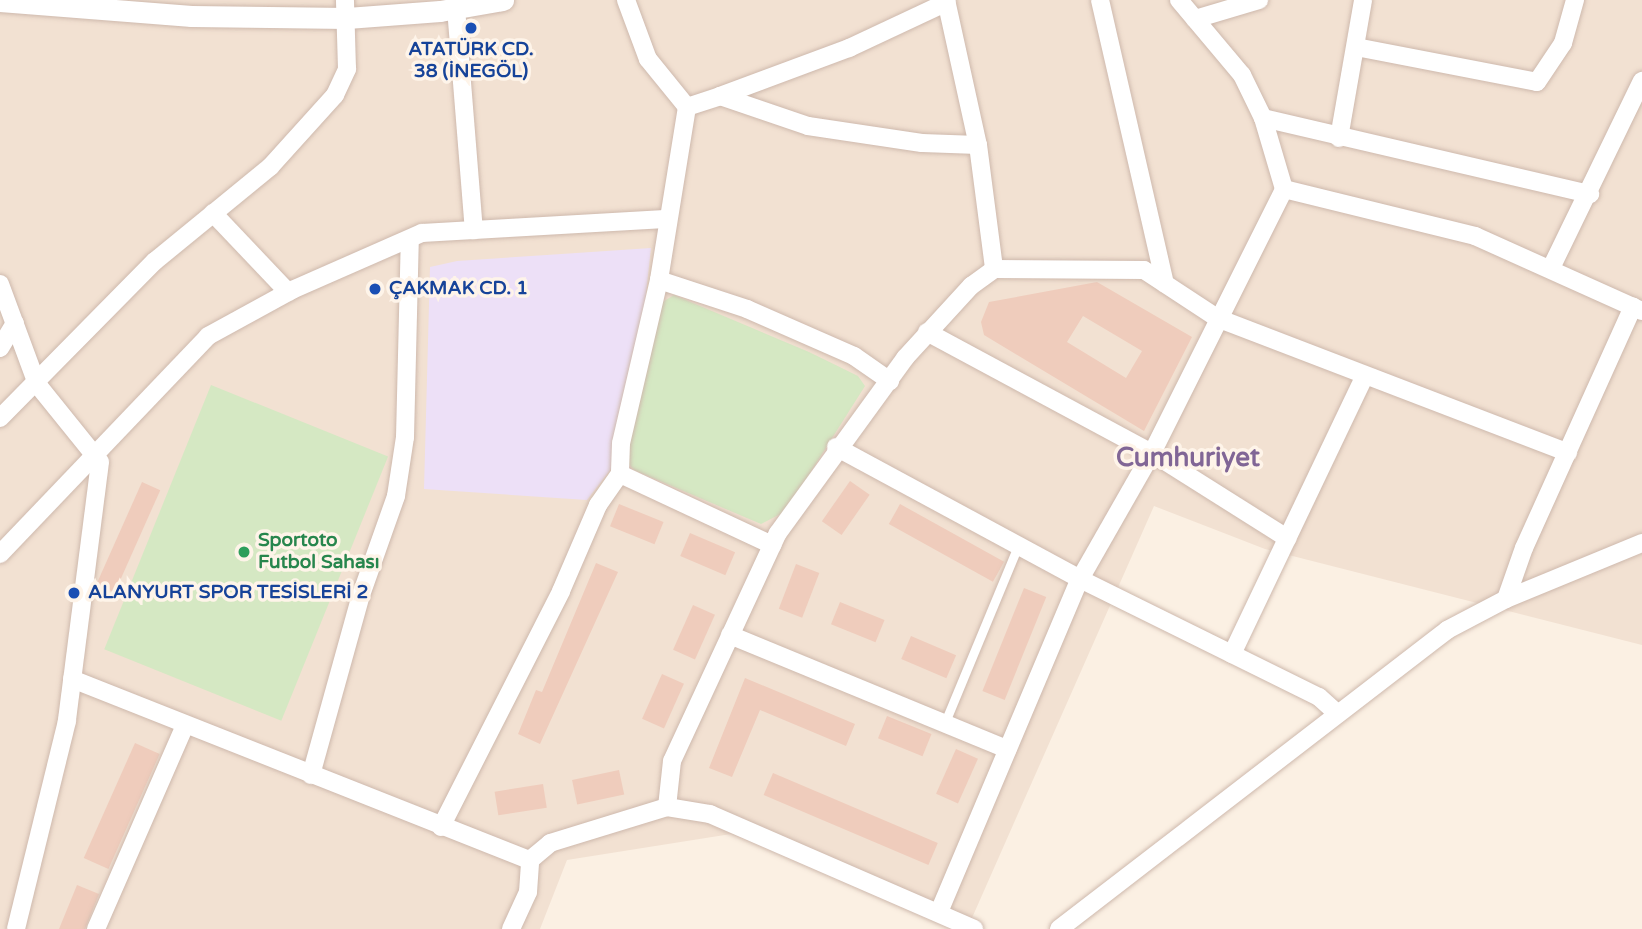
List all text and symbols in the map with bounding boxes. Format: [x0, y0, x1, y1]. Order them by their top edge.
marker: ATATÜRK CD. 38 (İNEGÖL) [463, 20, 479, 36]
place label: ATATÜRK CD. 38 (İNEGÖL) [408, 39, 534, 83]
place label: ÇAKMAK CD. 1 [389, 278, 528, 300]
marker: ÇAKMAK CD. 1 [367, 281, 383, 297]
district label: Cumhuriyet [1116, 442, 1260, 474]
place label: Sportoto Futbol Sahası [258, 530, 379, 574]
marker: Sportoto Futbol Sahası [236, 544, 252, 560]
place label: ALANYURT SPOR TESİSLERİ 2 [88, 582, 369, 604]
marker: ALANYURT SPOR TESİSLERİ 2 [66, 585, 82, 601]

